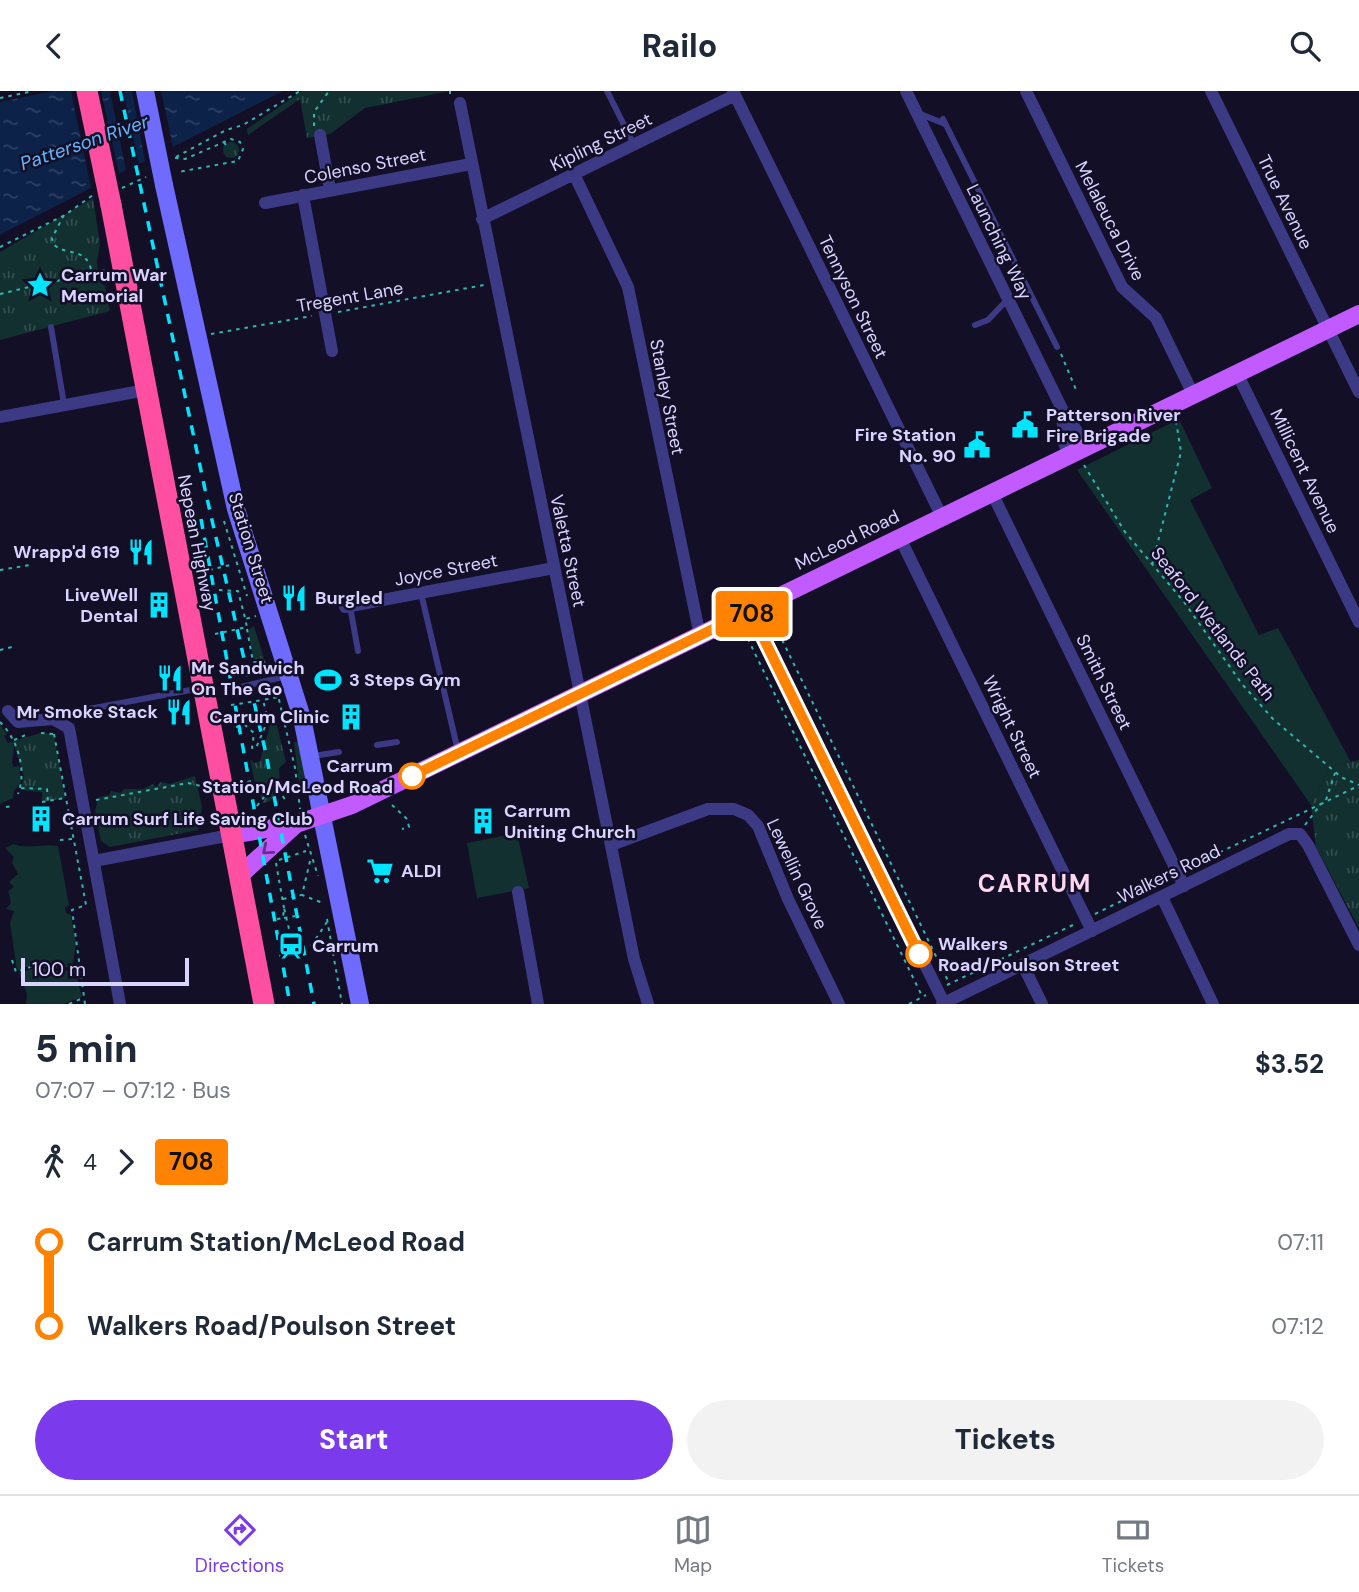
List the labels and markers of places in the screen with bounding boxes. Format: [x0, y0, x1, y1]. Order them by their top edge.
place label: Carrum War Memorial [61, 263, 167, 308]
place icon: Carrum War Memorial [25, 270, 55, 300]
place label: Patterson River Fire Brigade [1046, 403, 1181, 448]
public building icon: Patterson River Fire Brigade [1010, 410, 1040, 440]
place label: Fire Station No. 90 [855, 423, 956, 468]
public building icon: Fire Station No. 90 [962, 430, 992, 460]
restaurant icon: Wrapp'd 619 [126, 537, 156, 567]
place label: Wrapp'd 619 [13, 540, 120, 564]
place label: LiveWell Dental [65, 583, 138, 628]
restaurant icon: Burgled [279, 583, 309, 613]
place label: Burgled [315, 586, 383, 610]
building icon: LiveWell Dental [144, 590, 174, 620]
place label: Mr Sandwich On The Go [191, 656, 305, 701]
restaurant icon: Mr Sandwich On The Go [155, 663, 185, 693]
sports icon: 3 Steps Gym [313, 665, 343, 695]
place label: 3 Steps Gym [349, 668, 461, 692]
restaurant icon: Mr Smoke Stack [164, 697, 194, 727]
place label: Mr Smoke Stack [16, 700, 159, 724]
building icon: Carrum Clinic [336, 702, 366, 732]
place label: Carrum Clinic [209, 705, 330, 729]
place label: Carrum Station/McLeod Road [202, 754, 393, 799]
marker: Carrum Station/McLeod Road [399, 763, 425, 789]
place label: Carrum Uniting Church [504, 799, 636, 844]
building icon: Carrum Surf Life Saving Club [26, 804, 56, 834]
building icon: Carrum Uniting Church [468, 806, 498, 836]
place label: Carrum Surf Life Saving Club [62, 807, 313, 831]
supermarket icon: ALDI [365, 856, 395, 886]
place label: ALDI [401, 859, 441, 883]
station icon: Carrum [276, 931, 306, 961]
place label: Walkers Road/Poulson Street [938, 932, 1119, 977]
place label: Carrum [312, 934, 379, 958]
marker: Walkers Road/Poulson Street [906, 941, 932, 967]

